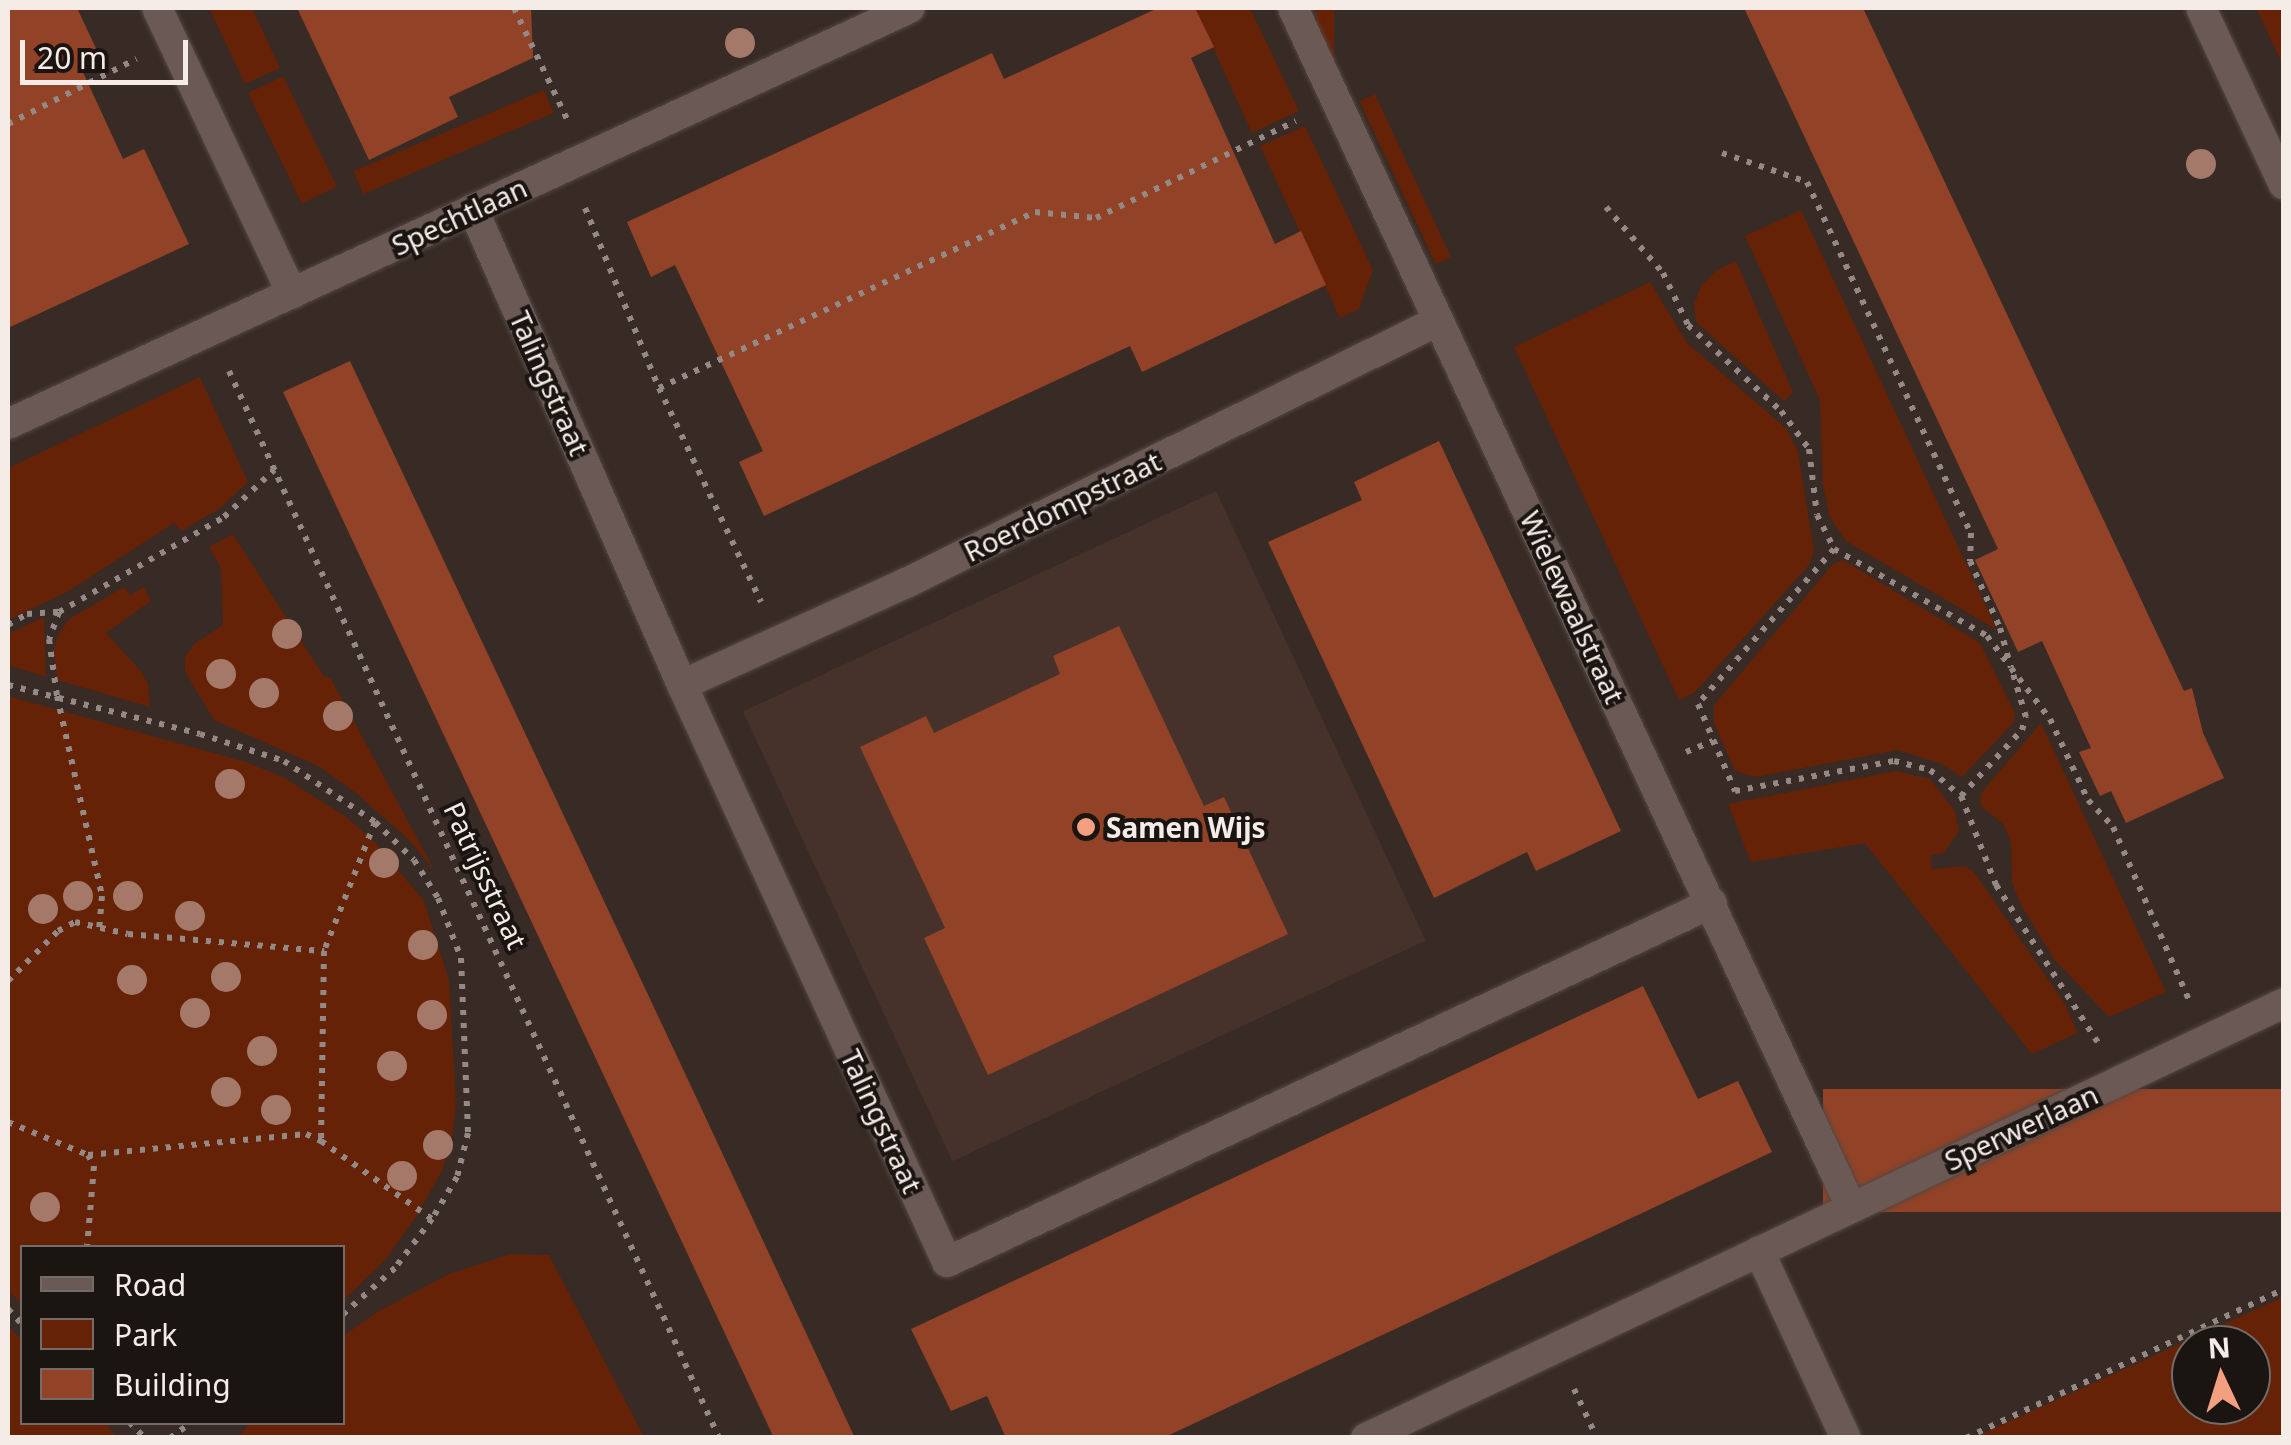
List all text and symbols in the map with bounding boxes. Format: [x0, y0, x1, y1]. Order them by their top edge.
scale bar [25, 20, 192, 82]
text: 20 m [37, 37, 107, 78]
street label: Spechtlaan [386, 170, 532, 262]
street label: Talingstraat [503, 306, 597, 460]
street label: Roerdompstraat [958, 444, 1166, 568]
street label: Wielewaalstraat [1514, 506, 1632, 708]
street label: Patrijsstraat [437, 796, 535, 954]
place label: Samen Wijs [1106, 810, 1266, 844]
marker: Samen Wijs [1075, 816, 1097, 838]
street label: Talingstraat [834, 1044, 930, 1198]
street label: Sperwerlaan [1939, 1077, 2103, 1177]
legend [20, 1245, 345, 1425]
text: Road [114, 1264, 186, 1305]
text: Park [114, 1314, 177, 1355]
north arrow [2171, 1325, 2271, 1425]
text: N [2206, 1327, 2232, 1367]
text: Building [114, 1364, 231, 1405]

